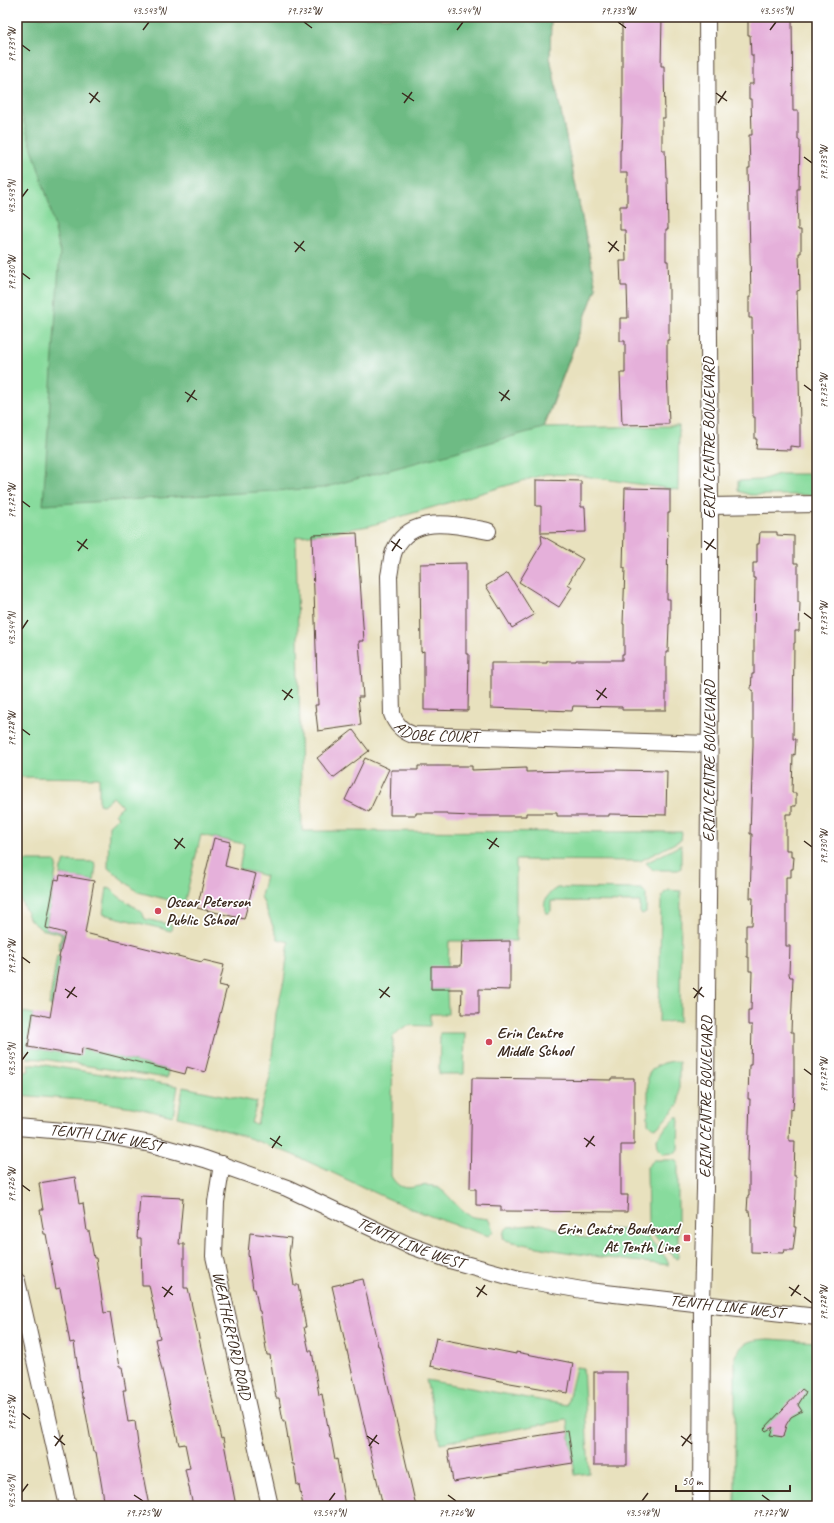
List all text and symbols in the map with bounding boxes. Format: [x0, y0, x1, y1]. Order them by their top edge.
text: 43.543°N [132, 4, 168, 17]
text: 79.732°W [287, 4, 323, 17]
text: 43.544°N [446, 4, 482, 17]
text: 79.733°W [601, 4, 637, 17]
text: 43.545°N [759, 4, 795, 17]
text: 79.731°W [5, 26, 18, 62]
text: 79.733°W [817, 144, 830, 180]
text: 43.543°N [5, 178, 18, 214]
text: 79.730°W [5, 254, 18, 290]
street label: ERIN CENTRE BOULEVARD [699, 356, 719, 519]
text: 79.732°W [817, 372, 830, 408]
text: 79.729°W [5, 482, 18, 518]
text: 79.731°W [817, 600, 830, 636]
text: 43.544°N [5, 610, 18, 646]
street label: ERIN CENTRE BOULEVARD [699, 679, 720, 842]
text: 79.728°W [5, 710, 18, 746]
street label: ADOBE COURT [389, 717, 482, 747]
text: 79.730°W [817, 828, 830, 864]
place label: Oscar Peterson Public School [166, 892, 251, 930]
marker: Oscar Peterson Public School [153, 906, 163, 916]
text: 79.727°W [5, 938, 18, 974]
street label: ERIN CENTRE BOULEVARD [695, 1014, 717, 1178]
place label: Erin Centre Middle School [497, 1023, 575, 1061]
marker: Erin Centre Middle School [484, 1037, 494, 1047]
text: 43.545°N [5, 1041, 18, 1077]
text: 79.729°W [817, 1056, 830, 1092]
street label: TENTH LINE WEST [49, 1120, 170, 1158]
text: 79.726°W [5, 1166, 18, 1202]
street label: TENTH LINE WEST [354, 1212, 471, 1275]
place label: Erin Centre Boulevard At Tenth Line [557, 1219, 682, 1257]
marker: Erin Centre Boulevard At Tenth Line [682, 1233, 692, 1243]
street label: WEATHERFORD ROAD [208, 1270, 256, 1403]
text: 79.728°W [817, 1284, 830, 1320]
street label: TENTH LINE WEST [669, 1290, 789, 1324]
text: 79.725°W [5, 1394, 18, 1430]
scale bar [676, 1467, 790, 1493]
text: 43.546°N [5, 1473, 18, 1509]
text: 50 m [682, 1473, 704, 1489]
text: 79.725°W [126, 1506, 162, 1519]
text: 43.547°N [312, 1506, 348, 1519]
text: 79.726°W [439, 1506, 475, 1519]
text: 43.548°N [625, 1506, 661, 1519]
text: 79.727°W [753, 1506, 789, 1519]

